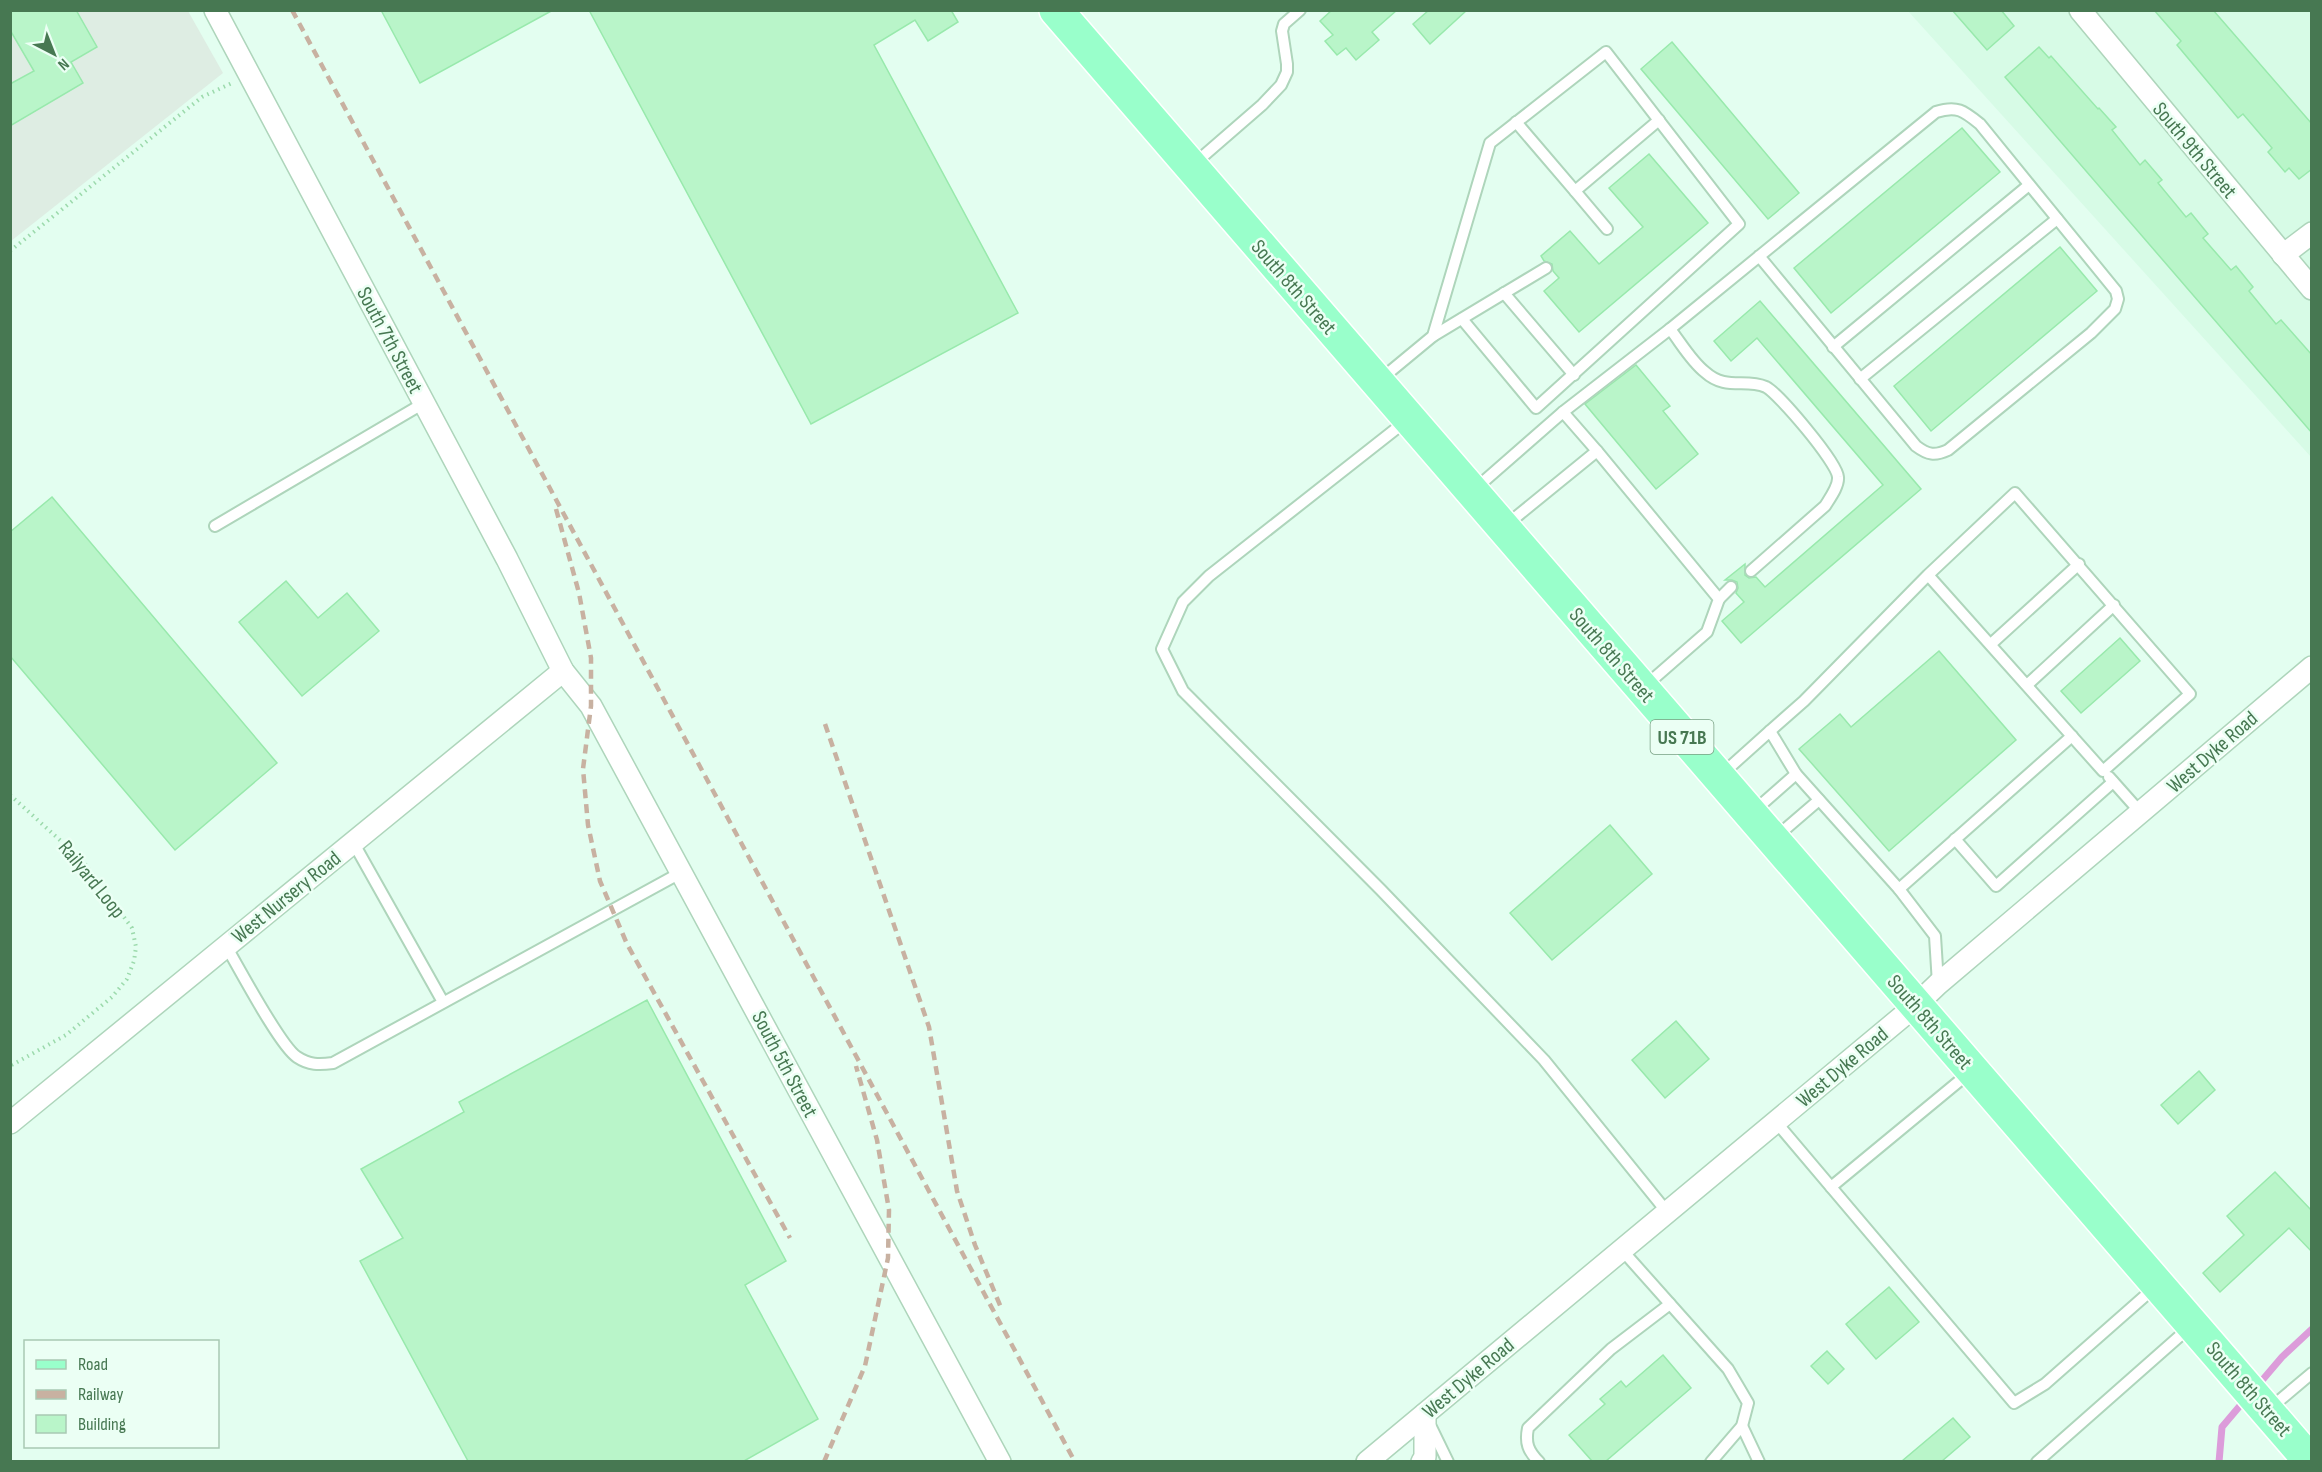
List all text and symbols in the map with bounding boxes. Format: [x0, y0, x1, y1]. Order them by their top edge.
north arrow [24, 24, 84, 84]
text: N [54, 54, 73, 74]
street label: South 9th Street [2147, 97, 2242, 203]
street label: South 8th Street [1246, 235, 1342, 340]
street label: South 7th Street [351, 283, 428, 398]
street label: South 8th Street [1564, 603, 1660, 708]
street label: West Dyke Road [2162, 706, 2263, 799]
road number: US 71B [1650, 720, 1714, 754]
street label: Railyard Loop [53, 835, 130, 923]
street label: West Nursery Road [227, 846, 346, 949]
street label: South 8th Street [1882, 970, 1978, 1075]
street label: South 5th Street [746, 1007, 823, 1122]
street label: West Dyke Road [1791, 1022, 1893, 1113]
street label: West Dyke Road [1417, 1333, 1519, 1424]
street label: South 8th Street [2201, 1337, 2297, 1442]
legend [24, 1340, 219, 1448]
text: Road [78, 1354, 108, 1375]
text: Railway [78, 1384, 123, 1405]
text: Building [78, 1414, 126, 1435]

